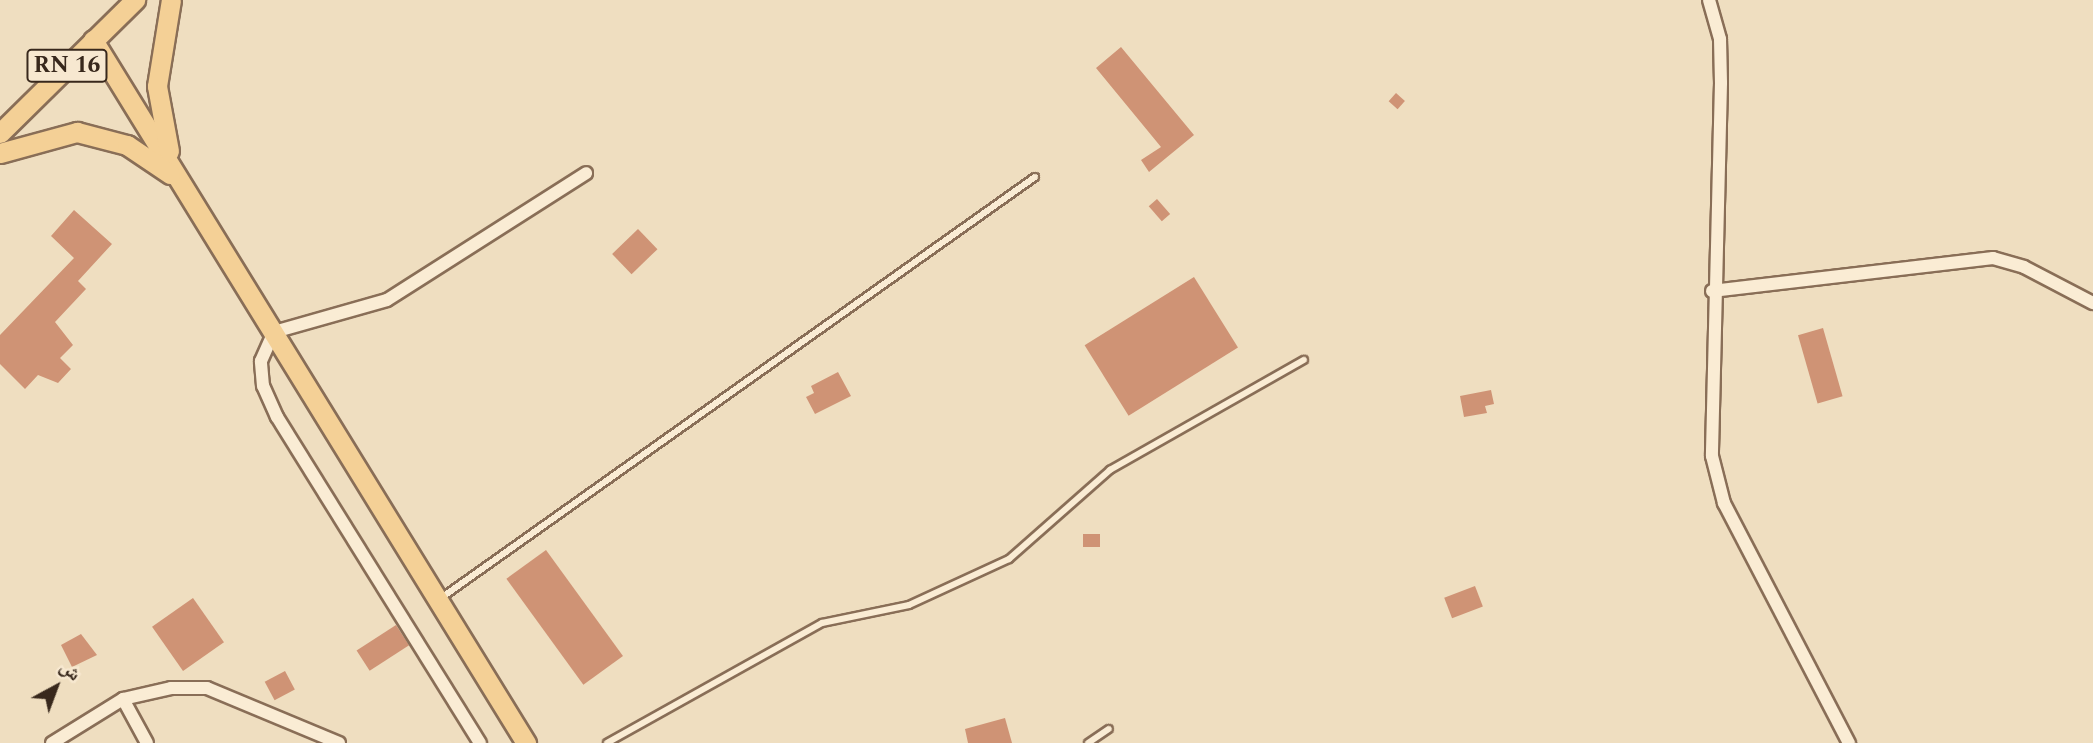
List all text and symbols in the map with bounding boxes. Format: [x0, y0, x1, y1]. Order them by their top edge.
road number: RN 16 [25, 46, 109, 86]
north arrow [21, 652, 91, 722]
text: ش [53, 653, 87, 688]

